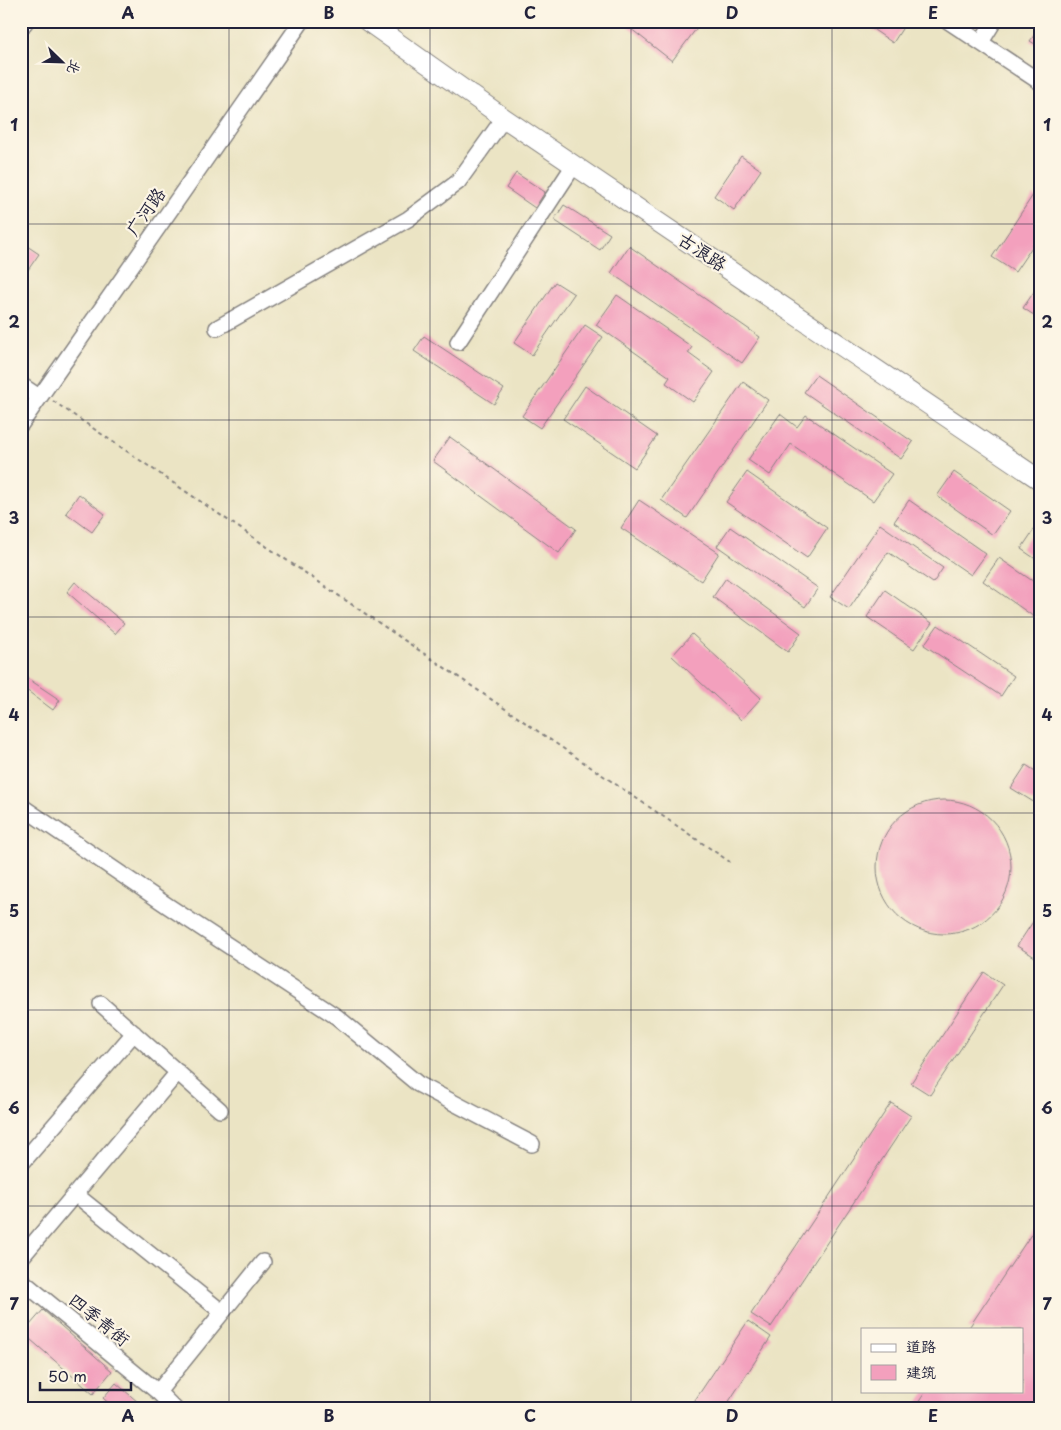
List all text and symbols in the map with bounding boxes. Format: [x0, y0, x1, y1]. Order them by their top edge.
text: A [122, 0, 135, 24]
text: B [324, 0, 335, 24]
text: C [524, 0, 536, 24]
text: D [726, 0, 738, 24]
text: E [928, 0, 938, 24]
north arrow [38, 38, 88, 88]
text: 北 [62, 57, 87, 78]
text: 1 [10, 112, 18, 136]
text: 1 [1043, 112, 1051, 136]
street label: 广河路 [118, 181, 171, 241]
street label: 古浪路 [673, 224, 733, 277]
text: 2 [8, 309, 20, 333]
text: 2 [1041, 309, 1053, 333]
text: 3 [9, 505, 19, 529]
text: 3 [1042, 505, 1052, 529]
text: 4 [9, 702, 20, 726]
text: 4 [1042, 702, 1053, 726]
text: 5 [9, 898, 19, 922]
text: 5 [1042, 898, 1052, 922]
text: 6 [8, 1095, 20, 1119]
text: 6 [1041, 1095, 1053, 1119]
street label: 四季青街 [63, 1286, 136, 1352]
text: 7 [9, 1291, 19, 1315]
text: 7 [1042, 1291, 1052, 1315]
legend [861, 1328, 1024, 1392]
text: 道路 [906, 1334, 936, 1357]
scale bar [40, 1360, 131, 1392]
text: 建筑 [906, 1360, 936, 1383]
text: 50 m [48, 1364, 87, 1387]
text: A [122, 1403, 135, 1427]
text: B [324, 1403, 335, 1427]
text: C [524, 1403, 536, 1427]
text: D [726, 1403, 738, 1427]
text: E [928, 1403, 938, 1427]

